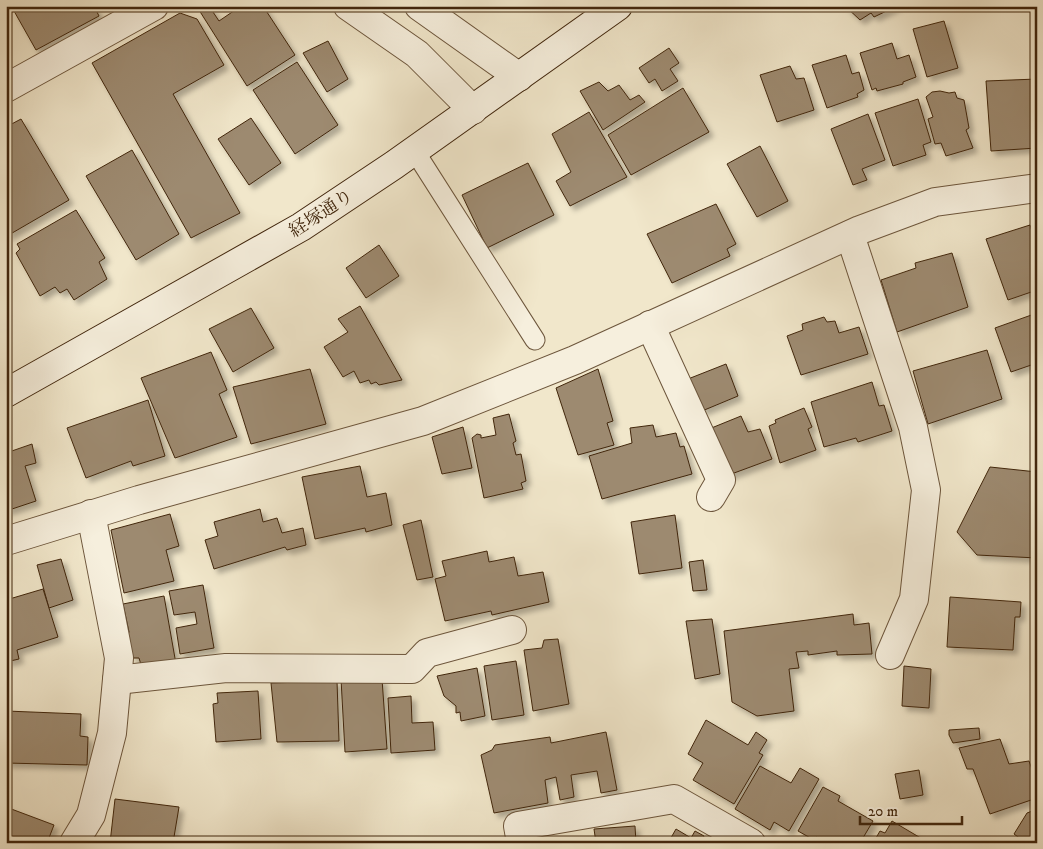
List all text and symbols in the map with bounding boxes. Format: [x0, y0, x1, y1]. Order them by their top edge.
street label: 経塚通り [285, 185, 358, 243]
scale bar [860, 794, 963, 826]
text: 20 m [868, 802, 898, 821]

